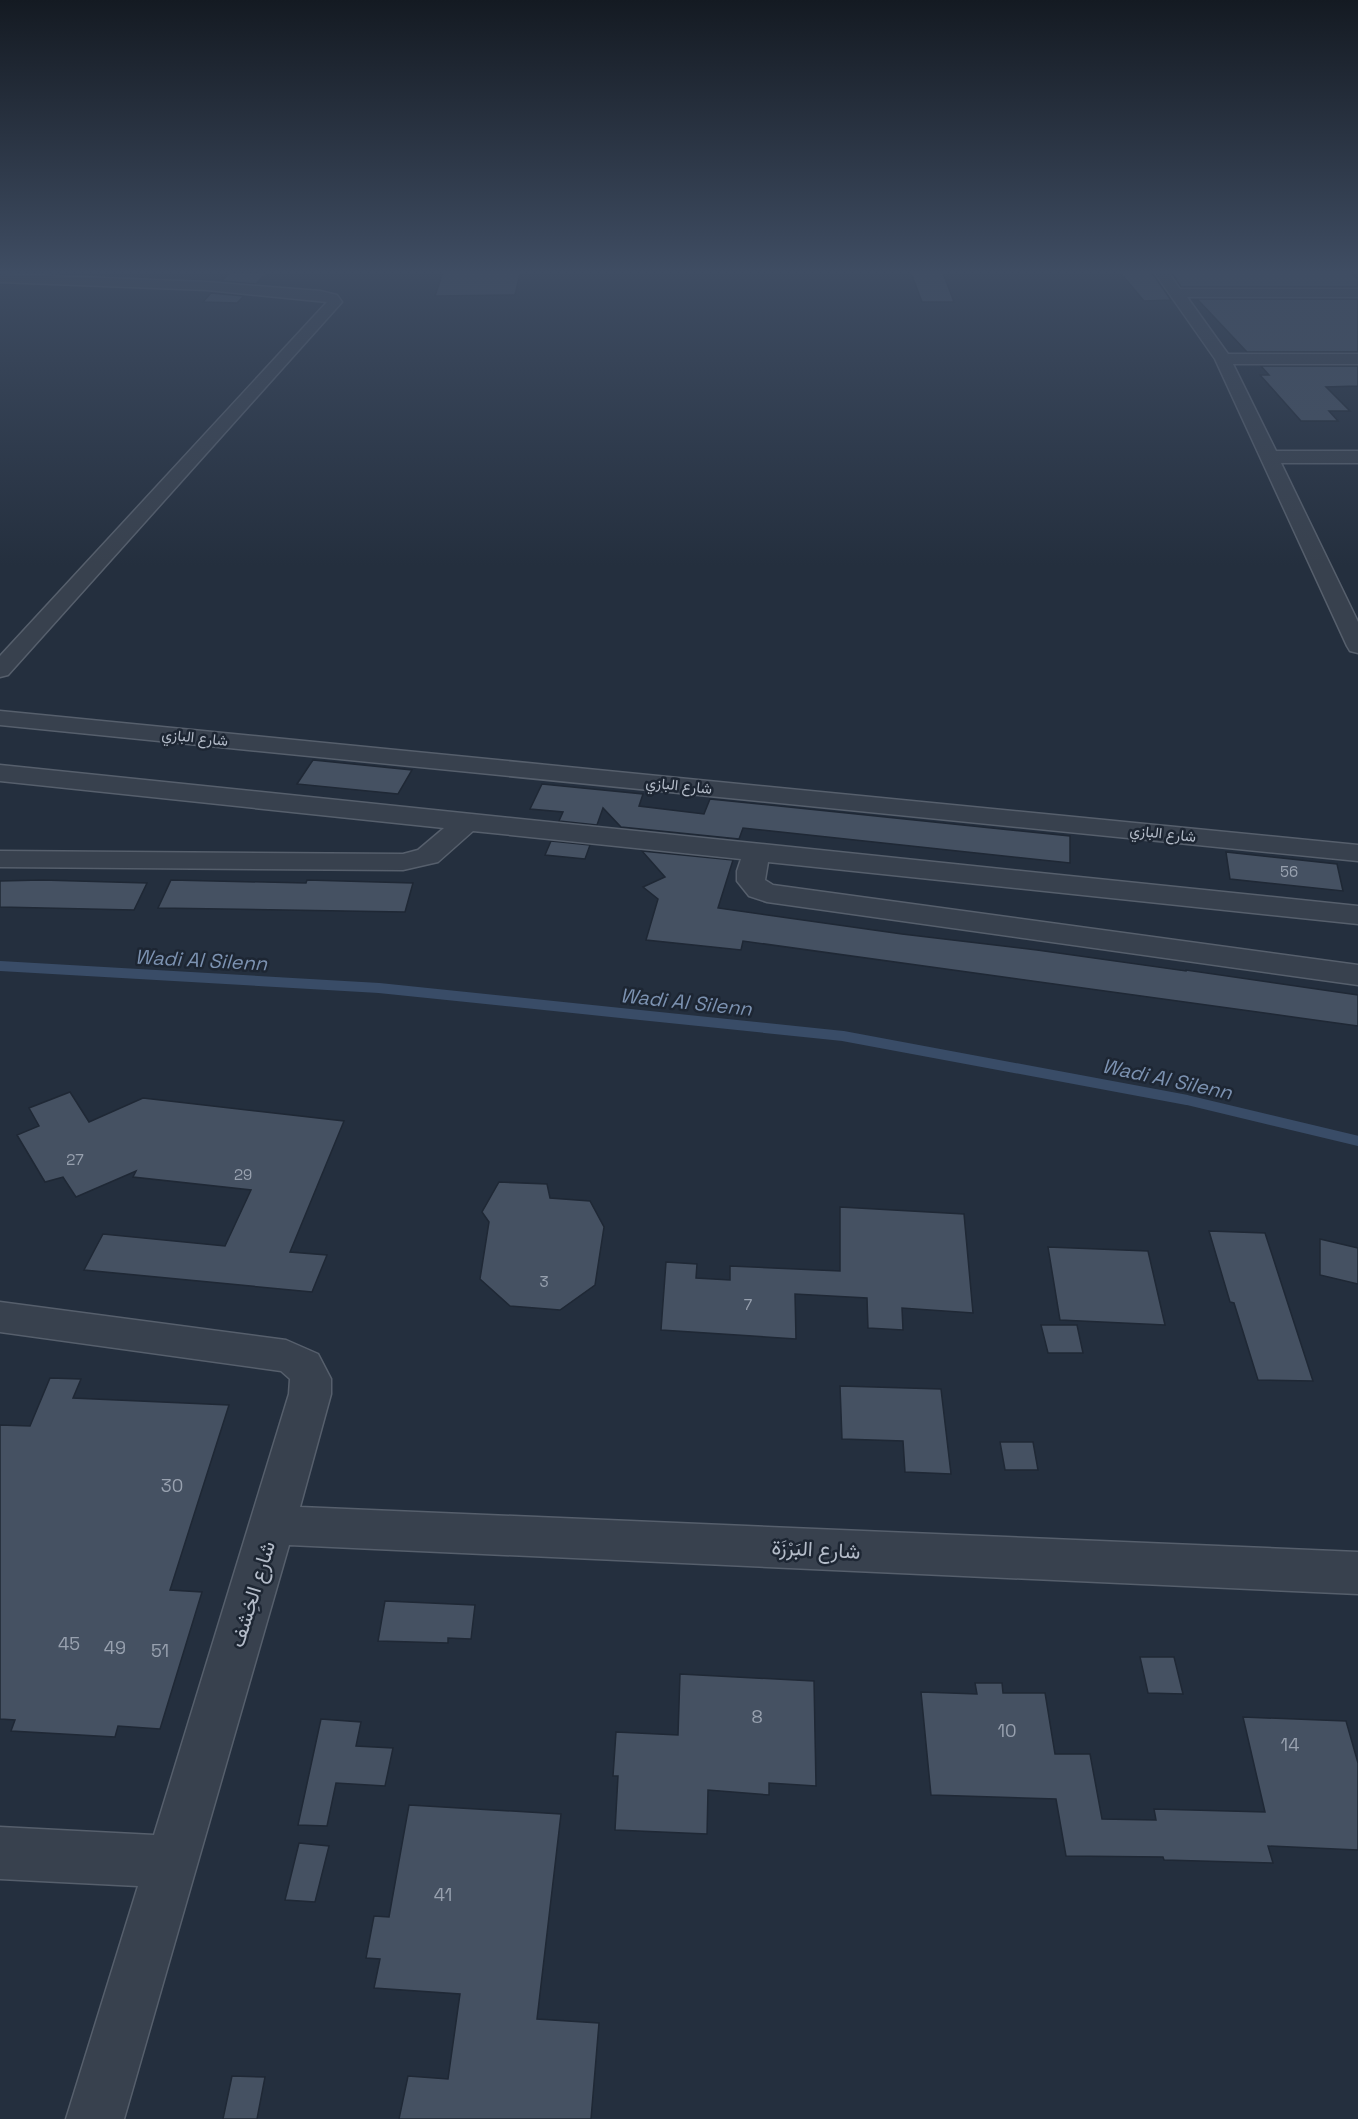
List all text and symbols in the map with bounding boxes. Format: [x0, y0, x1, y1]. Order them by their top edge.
street label: شارع البازي [160, 724, 229, 754]
street label: شارع البازي [644, 772, 713, 802]
street label: شارع البازي [1128, 820, 1197, 850]
house number: 56 [1280, 862, 1298, 881]
water label: Wadi Al Silenn [134, 944, 268, 976]
water label: Wadi Al Silenn [619, 982, 754, 1022]
water label: Wadi Al Silenn [1100, 1053, 1235, 1106]
house number: 27 [66, 1150, 84, 1169]
house number: 29 [234, 1165, 252, 1184]
house number: 3 [539, 1272, 549, 1291]
house number: 7 [744, 1295, 752, 1314]
house number: 30 [161, 1474, 183, 1497]
street label: شارع البَرْزَة [771, 1533, 861, 1566]
street label: شارع الخِشف [223, 1537, 282, 1651]
house number: 45 [58, 1632, 80, 1655]
house number: 49 [104, 1636, 126, 1659]
house number: 51 [151, 1639, 169, 1662]
house number: 8 [751, 1705, 763, 1728]
house number: 10 [997, 1719, 1017, 1742]
house number: 14 [1281, 1733, 1299, 1756]
house number: 41 [434, 1883, 452, 1906]

